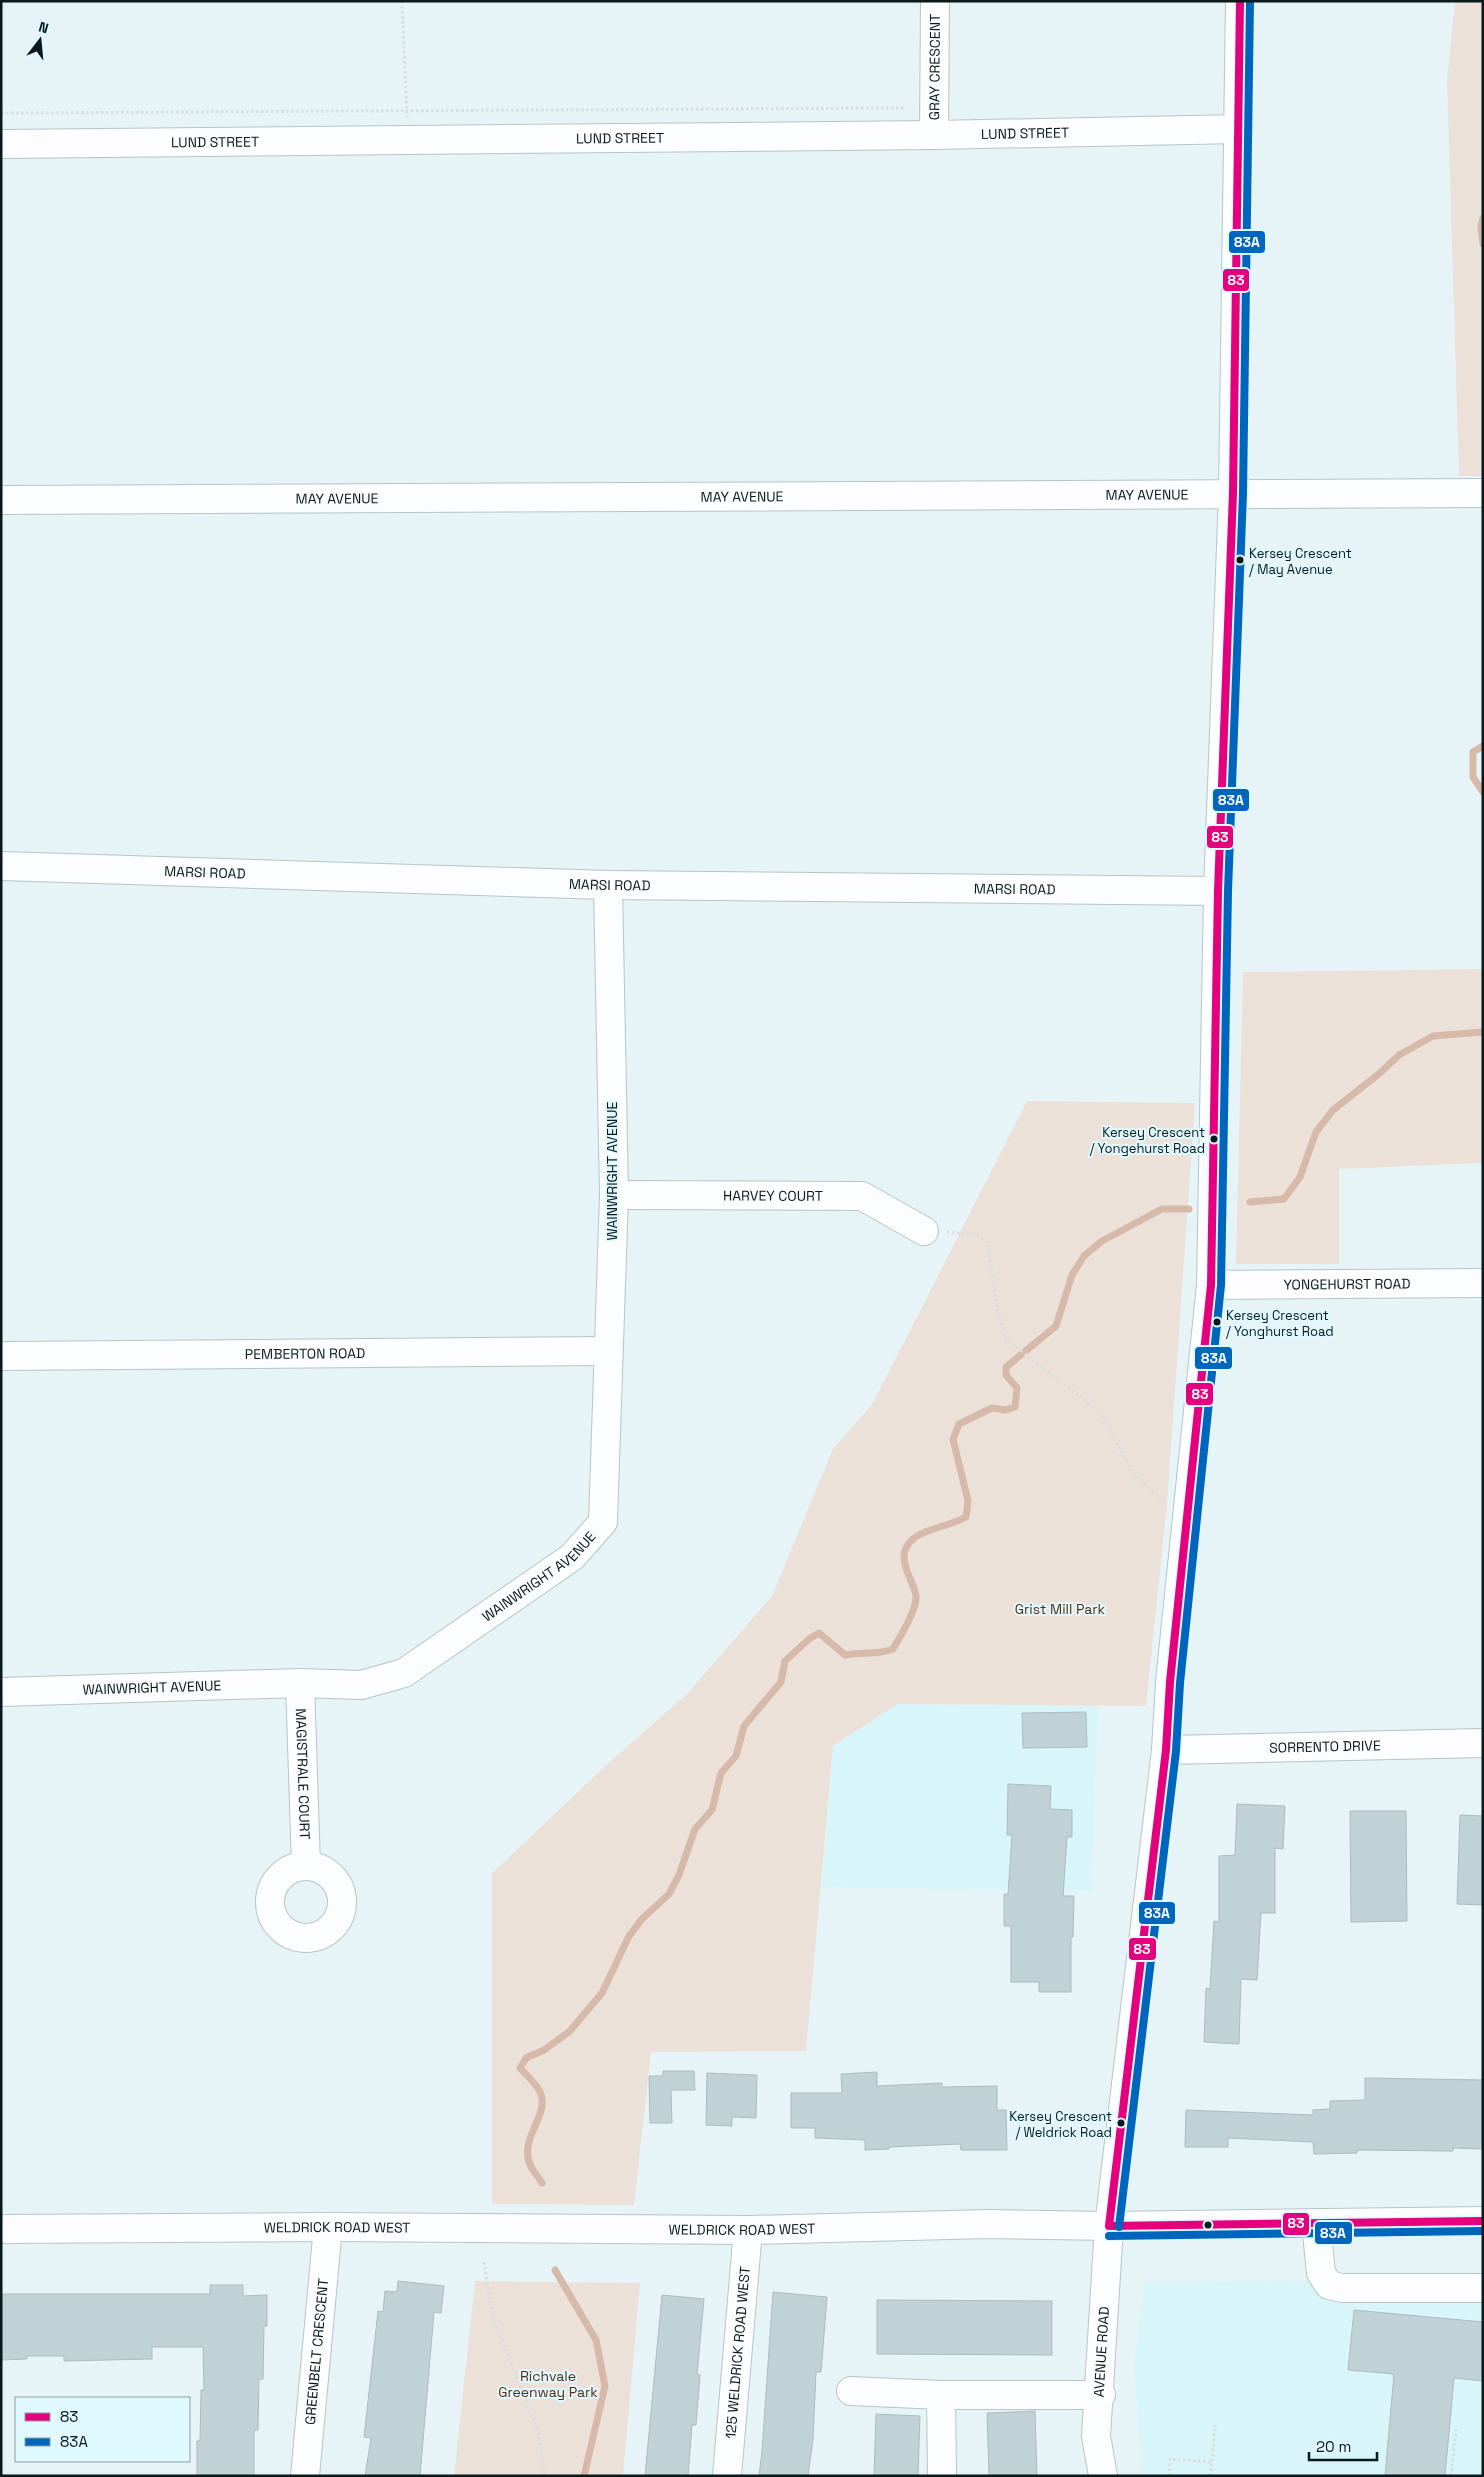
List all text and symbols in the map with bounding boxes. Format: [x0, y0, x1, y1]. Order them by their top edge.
street label: GRAY CRESCENT [925, 14, 944, 120]
north arrow [15, 15, 65, 65]
text: N [37, 18, 51, 37]
street label: LUND STREET [981, 123, 1069, 143]
street label: LUND STREET [576, 129, 664, 147]
street label: LUND STREET [171, 133, 259, 151]
line badge: 83A [1228, 230, 1266, 254]
text: 83A [1234, 233, 1260, 251]
line badge: 83 [1222, 268, 1250, 292]
text: 83 [1228, 271, 1244, 289]
street label: MAY AVENUE [1106, 485, 1189, 504]
street label: MAY AVENUE [701, 487, 784, 506]
street label: MAY AVENUE [296, 489, 379, 508]
place label: Kersey Crescent / May Avenue [1249, 545, 1352, 578]
marker: Kersey Crescent / May Avenue [1235, 555, 1245, 565]
line badge: 83A [1212, 788, 1250, 812]
text: 83A [1218, 791, 1244, 809]
line badge: 83 [1206, 825, 1234, 849]
text: 83 [1212, 828, 1228, 846]
street label: MARSI ROAD [164, 862, 246, 883]
street label: MARSI ROAD [569, 875, 651, 894]
street label: MARSI ROAD [974, 880, 1056, 898]
street label: WAINWRIGHT AVENUE [603, 1102, 621, 1240]
place label: Kersey Crescent / Yongehurst Road [1090, 1124, 1205, 1157]
marker: Kersey Crescent / Yongehurst Road [1209, 1134, 1219, 1144]
street label: HARVEY COURT [723, 1186, 823, 1205]
street label: YONGEHURST ROAD [1283, 1275, 1411, 1293]
place label: Kersey Crescent / Yonghurst Road [1226, 1307, 1334, 1340]
marker: Kersey Crescent / Yonghurst Road [1212, 1317, 1222, 1327]
street label: PEMBERTON ROAD [245, 1344, 365, 1363]
line badge: 83A [1194, 1346, 1233, 1370]
text: 83A [1201, 1349, 1227, 1367]
line badge: 83 [1185, 1382, 1214, 1406]
text: 83 [1192, 1385, 1208, 1403]
street label: WAINWRIGHT AVENUE [479, 1527, 600, 1625]
park label: Grist Mill Park [1015, 1600, 1106, 1618]
street label: WAINWRIGHT AVENUE [82, 1676, 222, 1699]
street label: MAGISTRALE COURT [292, 1708, 314, 1840]
street label: SORRENTO DRIVE [1269, 1736, 1381, 1757]
line badge: 83A [1138, 1901, 1176, 1925]
text: 83A [1144, 1904, 1170, 1922]
line badge: 83 [1128, 1937, 1157, 1961]
text: 83 [1134, 1940, 1150, 1958]
place label: Kersey Crescent / Weldrick Road [1009, 2108, 1112, 2141]
marker: Kersey Crescent / Weldrick Road [1116, 2118, 1126, 2128]
line badge: 83 [1282, 2212, 1310, 2236]
text: 83 [1288, 2214, 1304, 2232]
street label: WELDRICK ROAD WEST [264, 2218, 410, 2237]
street label: WELDRICK ROAD WEST [669, 2219, 816, 2239]
unlabelled marker [1203, 2220, 1213, 2230]
line badge: 83A [1314, 2221, 1353, 2245]
text: 83A [1320, 2224, 1346, 2242]
street label: 125 WELDRICK ROAD WEST [721, 2266, 754, 2439]
street label: GREENBELT CRESCENT [301, 2278, 332, 2426]
street label: AVENUE ROAD [1089, 2306, 1113, 2398]
park label: Richvale Greenway Park [498, 2367, 598, 2401]
legend [15, 2397, 190, 2462]
text: 83 [60, 2407, 78, 2426]
scale bar [1309, 2430, 1376, 2462]
text: 83A [60, 2432, 88, 2451]
text: 20 m [1316, 2437, 1351, 2456]

